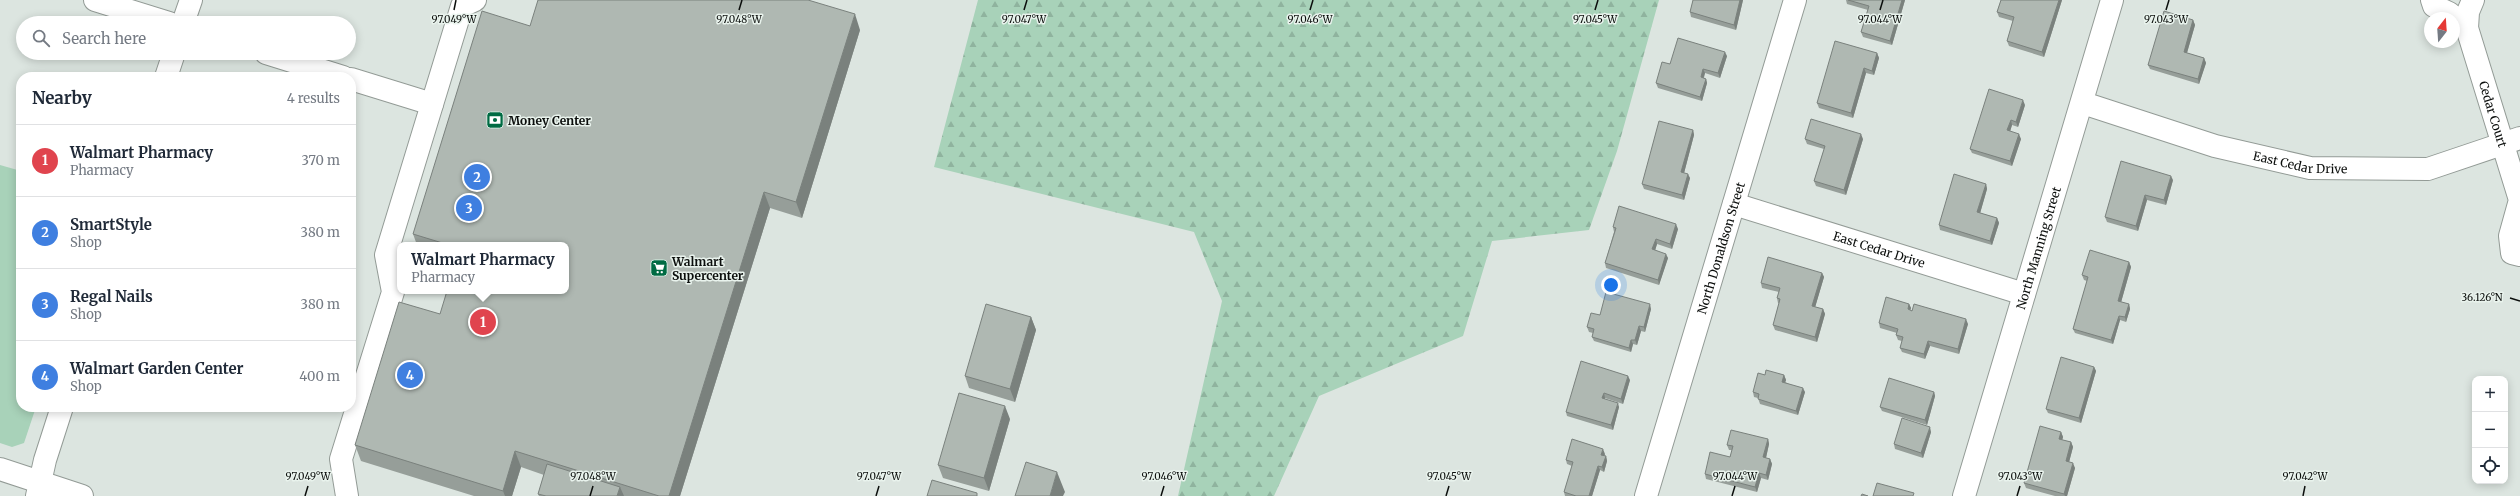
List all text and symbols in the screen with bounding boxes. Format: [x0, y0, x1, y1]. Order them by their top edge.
north arrow [2424, 12, 2460, 48]
text: 97.049°W [432, 13, 478, 26]
text: 97.048°W [716, 13, 763, 26]
text: 97.047°W [1002, 13, 1047, 26]
text: 97.046°W [1288, 13, 1333, 26]
text: 97.045°W [1573, 13, 1618, 26]
text: 97.044°W [1858, 13, 1903, 26]
text: 97.043°W [2144, 13, 2189, 26]
search box [16, 16, 356, 60]
icon: search [30, 27, 52, 49]
text: Search here [62, 29, 146, 48]
street label: Cedar Court [2476, 79, 2511, 149]
text: Nearby [32, 87, 92, 109]
text: 4 results [287, 90, 340, 107]
bank icon: Money Center [485, 110, 505, 130]
place label: Money Center [508, 113, 591, 128]
text: Walmart Pharmacy [70, 143, 213, 162]
street label: East Cedar Drive [2252, 148, 2347, 176]
text: 1 [42, 152, 48, 169]
text: 370 m [302, 152, 340, 169]
text: Pharmacy [70, 162, 134, 179]
pin: 2 [464, 162, 490, 192]
street label: North Donaldson Street [1694, 180, 1747, 316]
street label: North Manning Street [2013, 184, 2064, 311]
pin: 3 [456, 193, 482, 223]
text: SmartStyle [70, 215, 152, 234]
text: 2 [41, 224, 49, 241]
text: 380 m [301, 224, 340, 241]
street label: East Cedar Drive [1831, 228, 1927, 270]
text: Shop [70, 234, 102, 251]
popup [397, 242, 569, 294]
text: Walmart Pharmacy [411, 250, 555, 269]
place label: Walmart Supercenter [671, 254, 744, 283]
supermarket icon: Walmart Supercenter [649, 258, 669, 278]
text: Pharmacy [411, 269, 475, 286]
your location [1601, 275, 1621, 295]
text: Regal Nails [70, 287, 153, 306]
text: 36.126°N [2461, 291, 2503, 304]
text: 3 [41, 296, 49, 313]
text: 380 m [301, 296, 340, 313]
text: Shop [70, 306, 102, 323]
pin: 1 [470, 307, 496, 337]
text: Walmart Garden Center [70, 359, 244, 378]
pin: 4 [397, 360, 423, 390]
text: 4 [41, 368, 49, 385]
text: 400 m [299, 368, 340, 385]
map controls [2472, 376, 2508, 484]
button: + [2472, 376, 2508, 412]
text: Shop [70, 378, 102, 395]
button: − [2472, 412, 2508, 448]
button: locate [2472, 448, 2508, 484]
text: 97.049°W [286, 470, 332, 483]
text: 97.048°W [570, 470, 617, 483]
text: 97.047°W [857, 470, 902, 483]
text: 97.046°W [1142, 470, 1187, 483]
text: 97.045°W [1427, 470, 1472, 483]
text: 97.044°W [1713, 470, 1758, 483]
text: 97.043°W [1998, 470, 2043, 483]
text: 97.042°W [2283, 470, 2328, 483]

